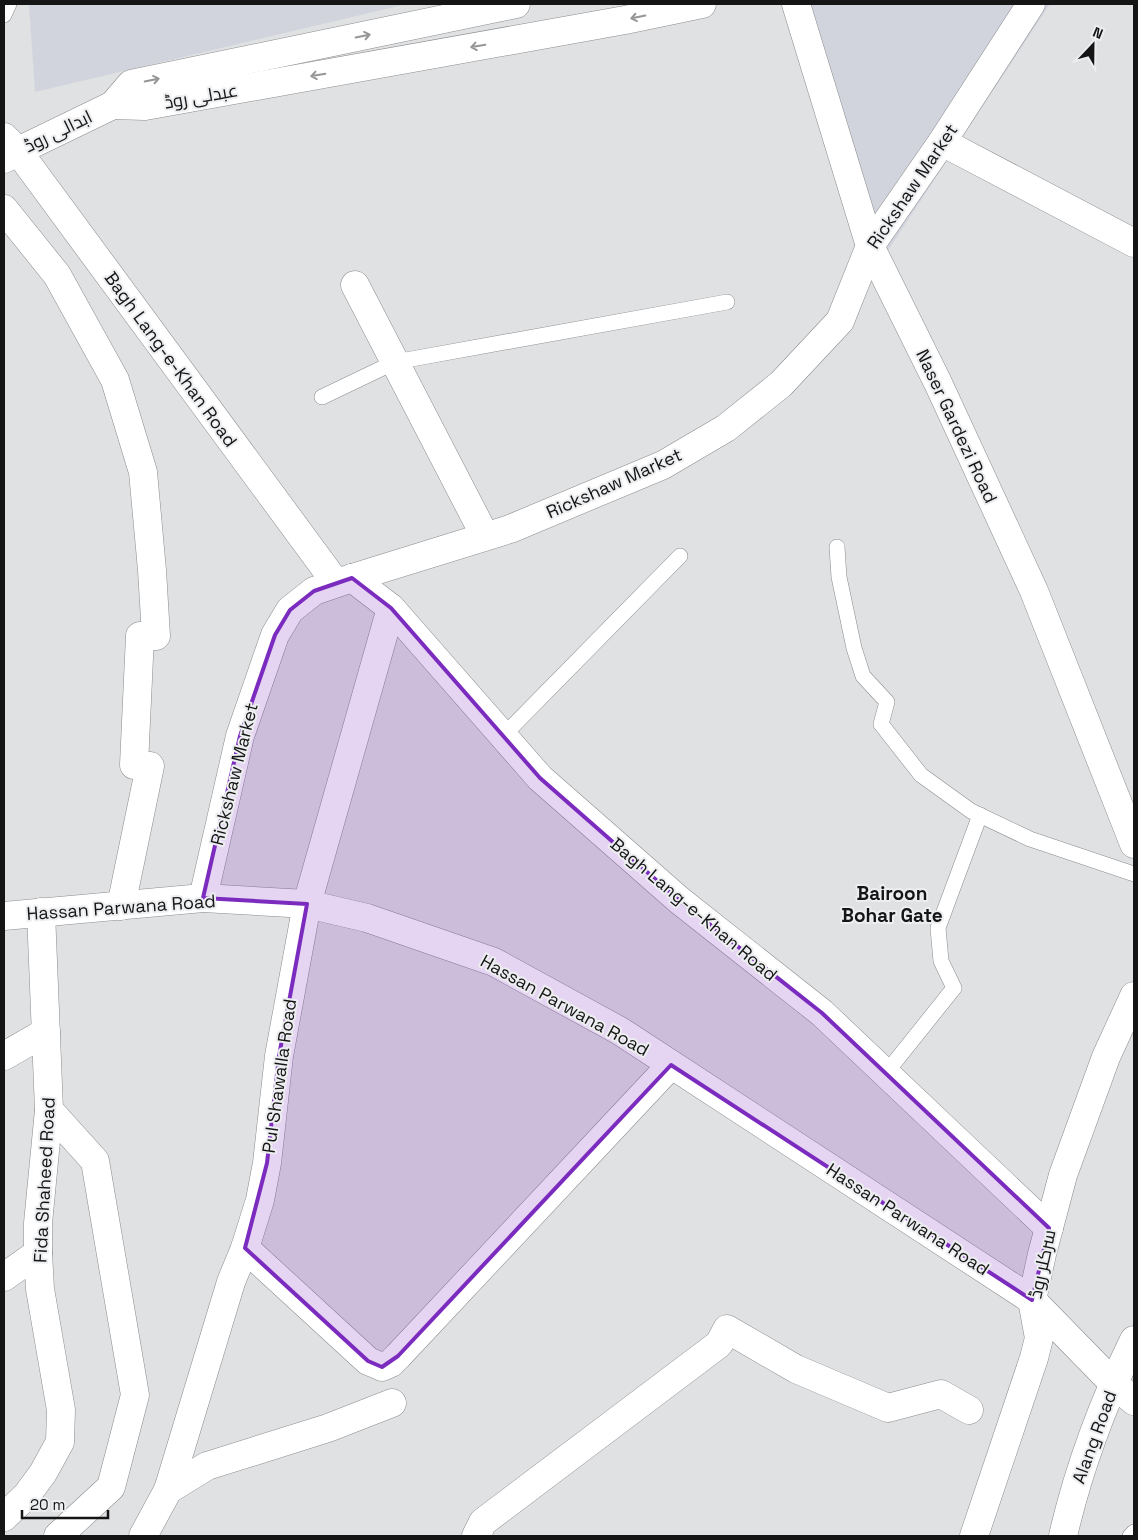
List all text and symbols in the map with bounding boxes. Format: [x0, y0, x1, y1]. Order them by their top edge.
one-way arrow [630, 13, 646, 23]
north arrow [1068, 20, 1118, 70]
text: N [1090, 23, 1106, 43]
one-way arrow [354, 31, 370, 40]
one-way arrow [470, 42, 486, 52]
one-way arrow [310, 70, 326, 80]
one-way arrow [144, 75, 160, 84]
street label: عبدلی روڈ [162, 78, 240, 114]
street label: ابدالی روڈ [20, 105, 96, 157]
street label: Rickshaw Market [862, 119, 962, 253]
street label: Bagh Lang-e-Khan Road [100, 267, 242, 451]
street label: Naser Gardezi Road [911, 345, 1003, 507]
street label: Rickshaw Market [543, 443, 685, 523]
street label: Rickshaw Market [205, 700, 263, 848]
street label: Bagh Lang-e-Khan Road [606, 832, 782, 986]
district label: Bairoon Bohar Gate [841, 881, 943, 928]
street label: Hassan Parwana Road [26, 889, 216, 925]
street label: Hassan Parwana Road [477, 949, 653, 1061]
street label: Pul Shawalla Road [257, 997, 301, 1155]
street label: Fida Shaheed Road [28, 1097, 60, 1263]
street label: Hassan Parwana Road [822, 1158, 994, 1280]
street label: سرکلر روڈ [1023, 1227, 1061, 1301]
street label: Alang Road [1067, 1387, 1121, 1487]
scale bar [22, 1488, 109, 1520]
text: 20 m [30, 1495, 65, 1514]

